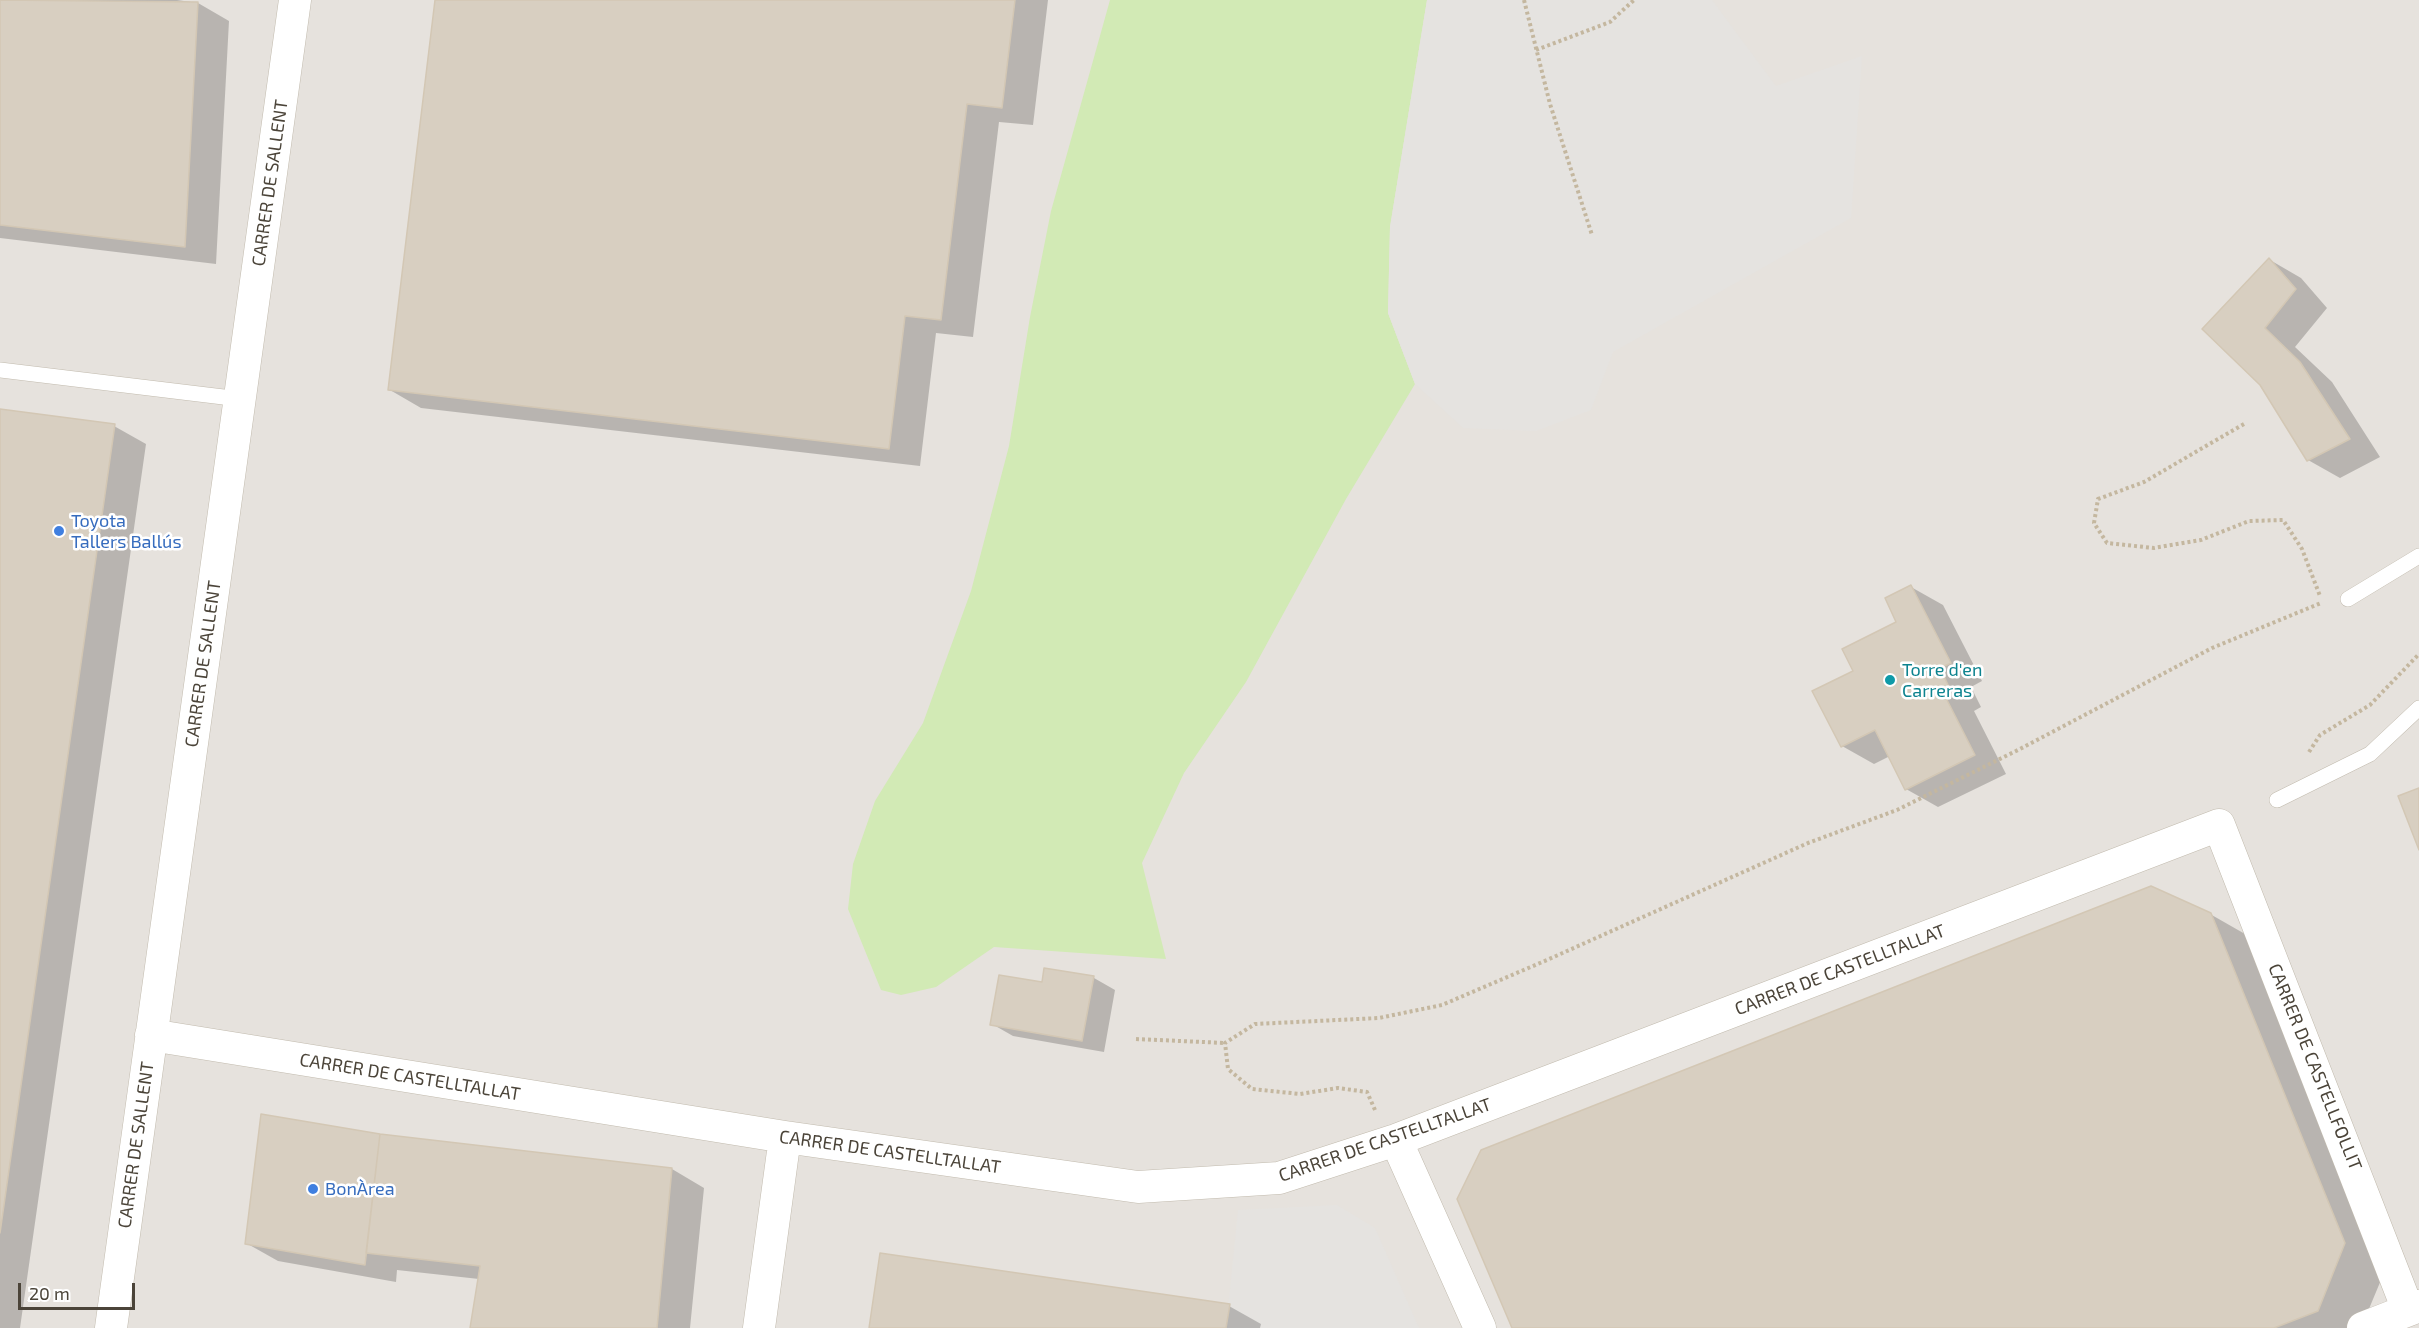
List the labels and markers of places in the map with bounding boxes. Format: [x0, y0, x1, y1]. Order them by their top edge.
place label: Toyota Tallers Ballús [71, 510, 182, 552]
marker: Toyota Tallers Ballús [52, 524, 66, 538]
place label: Torre d'en Carreras [1902, 659, 1982, 702]
marker: Torre d'en Carreras [1883, 673, 1897, 687]
place label: BonÀrea [325, 1178, 395, 1200]
marker: BonÀrea [306, 1182, 320, 1196]

